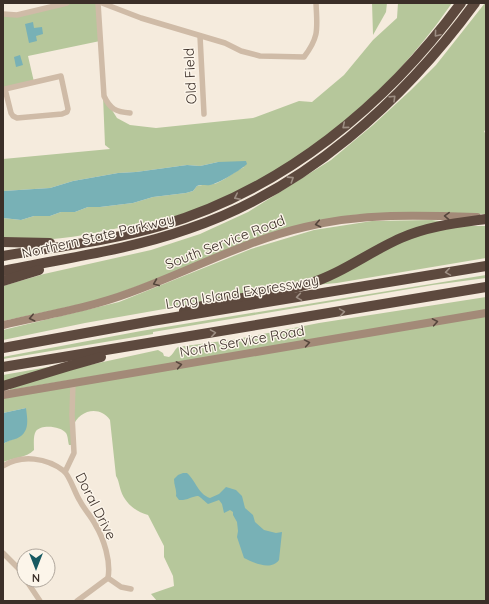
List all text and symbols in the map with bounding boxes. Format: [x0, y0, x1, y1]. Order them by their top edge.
one-way arrow [434, 29, 441, 36]
street label: Old Field [180, 47, 200, 105]
one-way arrow [388, 95, 396, 103]
one-way arrow [342, 121, 349, 128]
one-way arrow [287, 177, 294, 184]
one-way arrow [233, 192, 241, 200]
street label: Northern State Parkway [20, 210, 176, 262]
street label: South Service Road [163, 211, 287, 273]
one-way arrow [444, 211, 450, 220]
one-way arrow [315, 220, 321, 228]
one-way arrow [444, 267, 451, 276]
street label: Long Island Expressway [164, 271, 320, 313]
one-way arrow [153, 278, 160, 286]
one-way arrow [296, 292, 302, 300]
one-way arrow [339, 308, 345, 316]
one-way arrow [28, 314, 35, 322]
one-way arrow [432, 318, 438, 327]
street label: North Service Road [178, 321, 306, 361]
one-way arrow [210, 329, 217, 338]
one-way arrow [304, 340, 310, 348]
one-way arrow [175, 361, 182, 370]
street label: Doral Drive [71, 469, 121, 543]
north arrow [16, 548, 56, 588]
text: N [32, 571, 40, 585]

